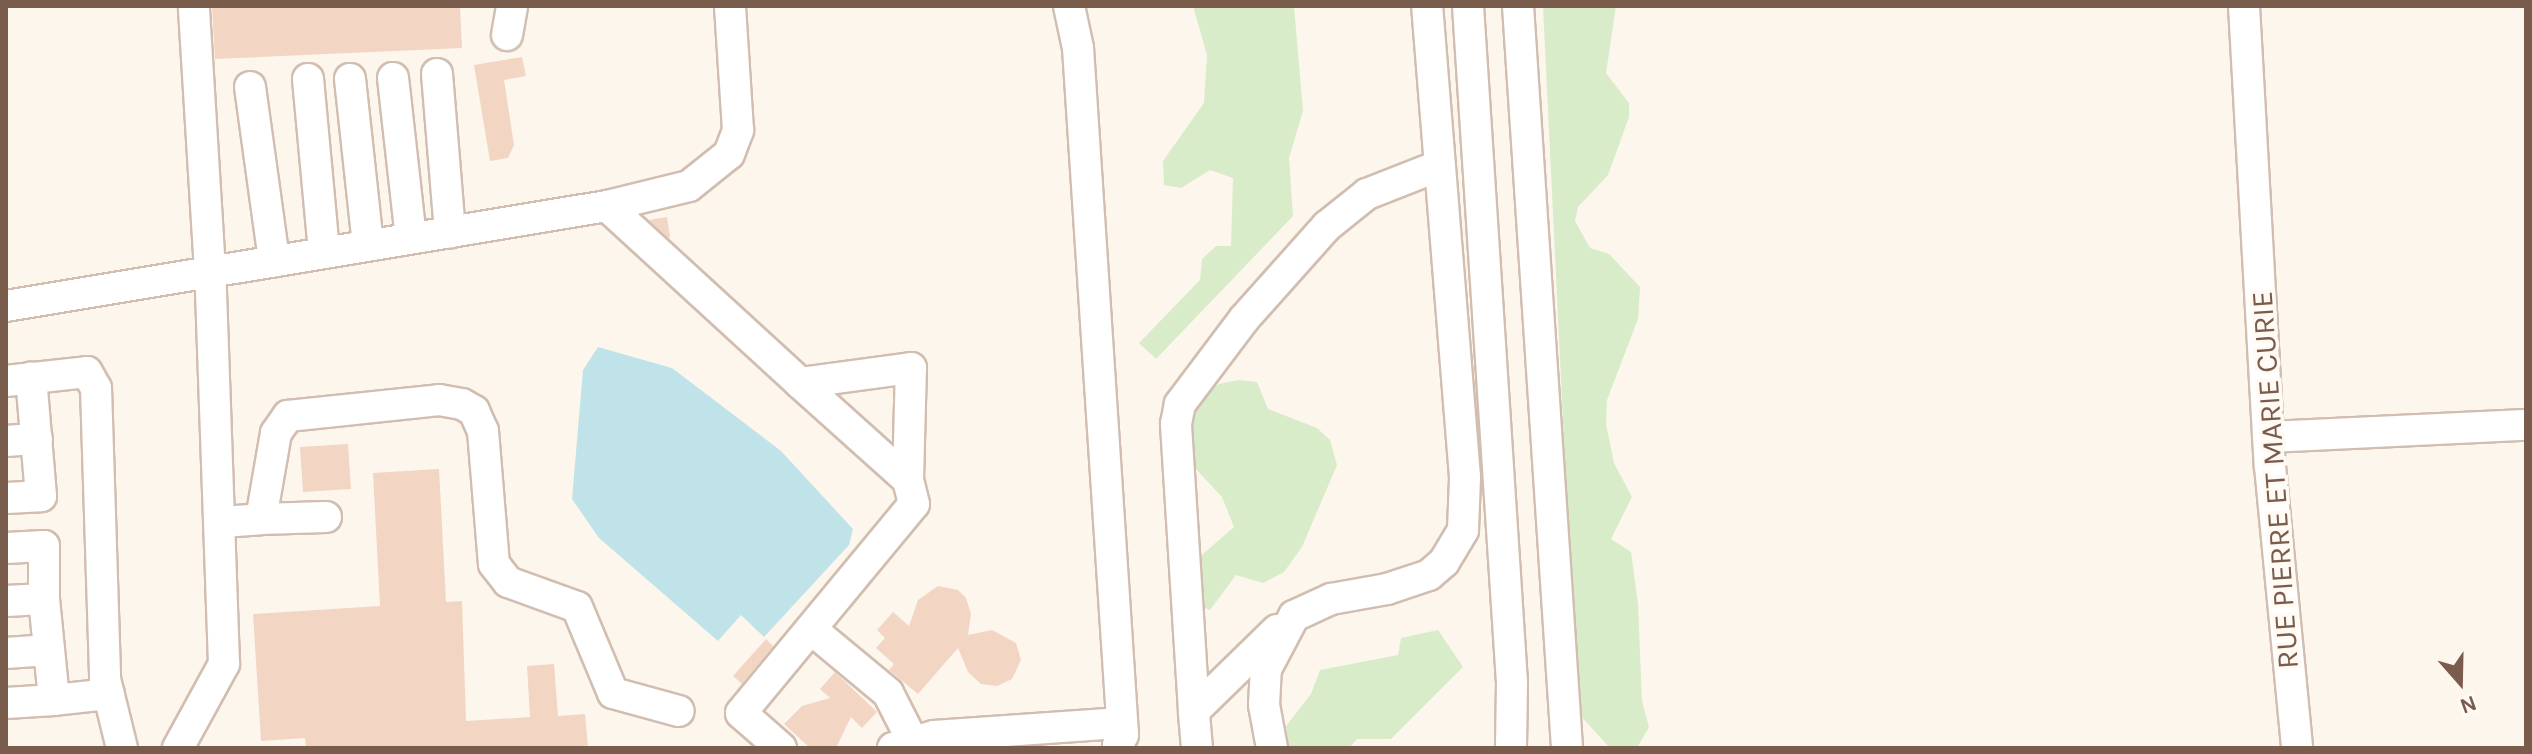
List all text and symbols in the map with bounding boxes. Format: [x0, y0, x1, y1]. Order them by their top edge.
street label: RUE PIERRE ET MARIE CURIE [2244, 290, 2306, 670]
north arrow [2420, 642, 2500, 722]
text: N [2456, 690, 2480, 719]

